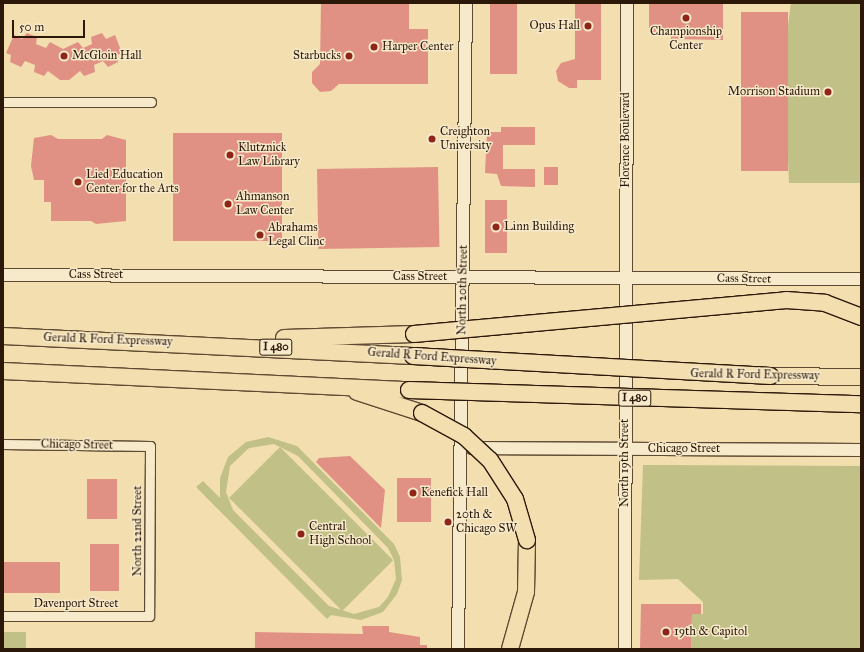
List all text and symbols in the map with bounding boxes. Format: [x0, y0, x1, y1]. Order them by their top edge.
scale bar [14, 12, 87, 38]
marker: Championship Center [681, 13, 691, 23]
place label: Opus Hall [530, 19, 580, 33]
text: 50 m [19, 20, 44, 34]
marker: Opus Hall [583, 21, 593, 31]
place label: Championship Center [650, 25, 722, 53]
place label: Harper Center [382, 40, 453, 54]
marker: Harper Center [369, 42, 379, 52]
place label: McGloin Hall [72, 49, 142, 63]
place label: Starbucks [293, 49, 341, 63]
marker: McGloin Hall [59, 51, 69, 61]
marker: Starbucks [344, 51, 354, 61]
place label: Morrison Stadium [728, 85, 820, 99]
marker: Morrison Stadium [823, 87, 833, 97]
street label: Florence Boulevard [619, 92, 633, 188]
place label: Creighton University [440, 125, 491, 153]
marker: Creighton University [427, 134, 437, 144]
place label: Klutznick Law Library [238, 141, 300, 169]
marker: Klutznick Law Library [225, 150, 235, 160]
place label: Lied Education Center for the Arts [86, 168, 179, 196]
marker: Lied Education Center for the Arts [73, 177, 83, 187]
place label: Ahmanson Law Center [236, 190, 294, 218]
marker: Ahmanson Law Center [223, 199, 233, 209]
place label: Linn Building [504, 220, 574, 234]
place label: Abrahams Legal Clinc [268, 221, 325, 249]
marker: Linn Building [491, 222, 501, 232]
marker: Abrahams Legal Clinc [255, 230, 265, 240]
street label: North 20th Street [455, 245, 471, 335]
street label: Cass Street [69, 268, 123, 282]
street label: Cass Street [393, 270, 447, 284]
street label: Cass Street [717, 271, 771, 287]
street label: Gerald R Ford Expressway [43, 331, 173, 349]
road number: I 480 [259, 338, 293, 356]
street label: Gerald R Ford Expressway [367, 345, 497, 369]
street label: Gerald R Ford Expressway [690, 367, 820, 383]
road number: I 480 [618, 389, 652, 407]
street label: North 19th Street [618, 419, 632, 507]
street label: Chicago Street [41, 437, 113, 453]
street label: Chicago Street [648, 442, 720, 456]
street label: North 22nd Street [131, 486, 145, 576]
place label: Kenefick Hall [421, 486, 488, 500]
marker: Kenefick Hall [408, 488, 418, 498]
place label: 20th & Chicago SW [456, 508, 517, 536]
marker: 20th & Chicago SW [443, 517, 453, 527]
place label: Central High School [309, 520, 372, 548]
marker: Central High School [296, 529, 306, 539]
street label: Davenport Street [34, 597, 118, 611]
place label: 19th & Capitol [674, 625, 747, 639]
marker: 19th & Capitol [661, 627, 671, 637]

